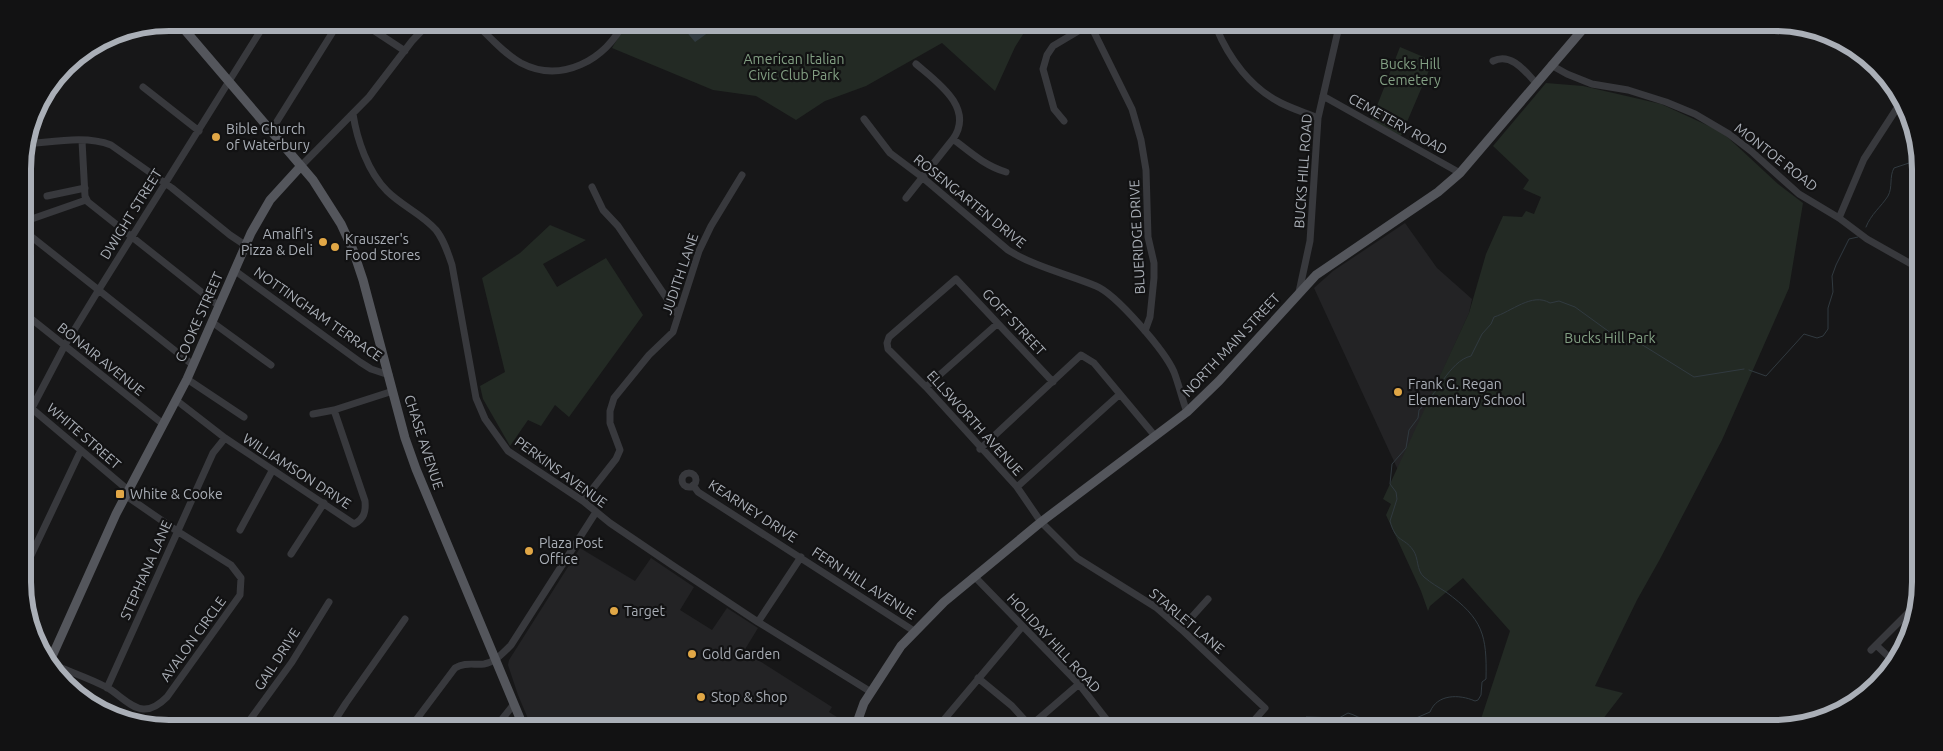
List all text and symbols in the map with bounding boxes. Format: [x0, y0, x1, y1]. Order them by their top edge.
park label: American Italian Civic Club Park [744, 51, 845, 83]
park label: Bucks Hill Cemetery [1379, 56, 1441, 88]
street label: CEMETERY ROAD [1346, 90, 1450, 158]
street label: BUCKS HILL ROAD [1291, 113, 1315, 229]
street label: MONTOE ROAD [1731, 120, 1821, 194]
place label: Bible Church of Waterbury [226, 121, 310, 153]
marker: Bible Church of Waterbury [210, 131, 222, 143]
street label: ROSENGARTEN DRIVE [911, 151, 1029, 251]
street label: DWIGHT STREET [97, 166, 165, 262]
street label: BLUERIDGE DRIVE [1126, 179, 1148, 295]
place label: Amalfi's Pizza & Deli [241, 226, 313, 258]
place label: Krauszer's Food Stores [345, 231, 420, 263]
street label: JUDITH LANE [659, 231, 701, 317]
marker: Amalfi's Pizza & Deli [317, 236, 329, 248]
marker: Krauszer's Food Stores [329, 241, 341, 253]
street label: NOTTINGHAM TERRACE [251, 264, 385, 364]
street label: COOKE STREET [172, 269, 226, 365]
street label: GOFF STREET [979, 285, 1049, 359]
street label: NORTH MAIN STREET [1179, 290, 1283, 400]
street label: BONAIR AVENUE [54, 319, 148, 399]
park label: Bucks Hill Park [1564, 330, 1656, 346]
street label: ELLSWORTH AVENUE [924, 367, 1026, 479]
place label: Frank G. Regan Elementary School [1408, 376, 1526, 408]
marker: Frank G. Regan Elementary School [1392, 386, 1404, 398]
street label: CHASE AVENUE [401, 393, 447, 491]
street label: WHITE STREET [44, 400, 124, 472]
street label: WILLIAMSON DRIVE [240, 430, 354, 512]
street label: PERKINS AVENUE [512, 433, 610, 511]
street label: KEARNEY DRIVE [706, 476, 800, 546]
place label: White & Cooke [130, 486, 223, 502]
marker: White & Cooke [114, 488, 126, 500]
street label: STEPHANA LANE [117, 518, 175, 622]
place label: Plaza Post Office [539, 535, 604, 567]
street label: FERN HILL AVENUE [809, 543, 919, 623]
marker: Plaza Post Office [523, 545, 535, 557]
street label: STARLET LANE [1146, 585, 1228, 657]
street label: HOLIDAY HILL ROAD [1004, 590, 1104, 696]
street label: AVALON CIRCLE [157, 593, 229, 684]
place label: Target [624, 603, 666, 619]
marker: Target [608, 605, 620, 617]
street label: GAIL DRIVE [251, 625, 303, 693]
place label: Gold Garden [702, 646, 780, 662]
marker: Gold Garden [686, 648, 698, 660]
place label: Stop & Shop [711, 689, 787, 705]
marker: Stop & Shop [695, 691, 707, 703]

